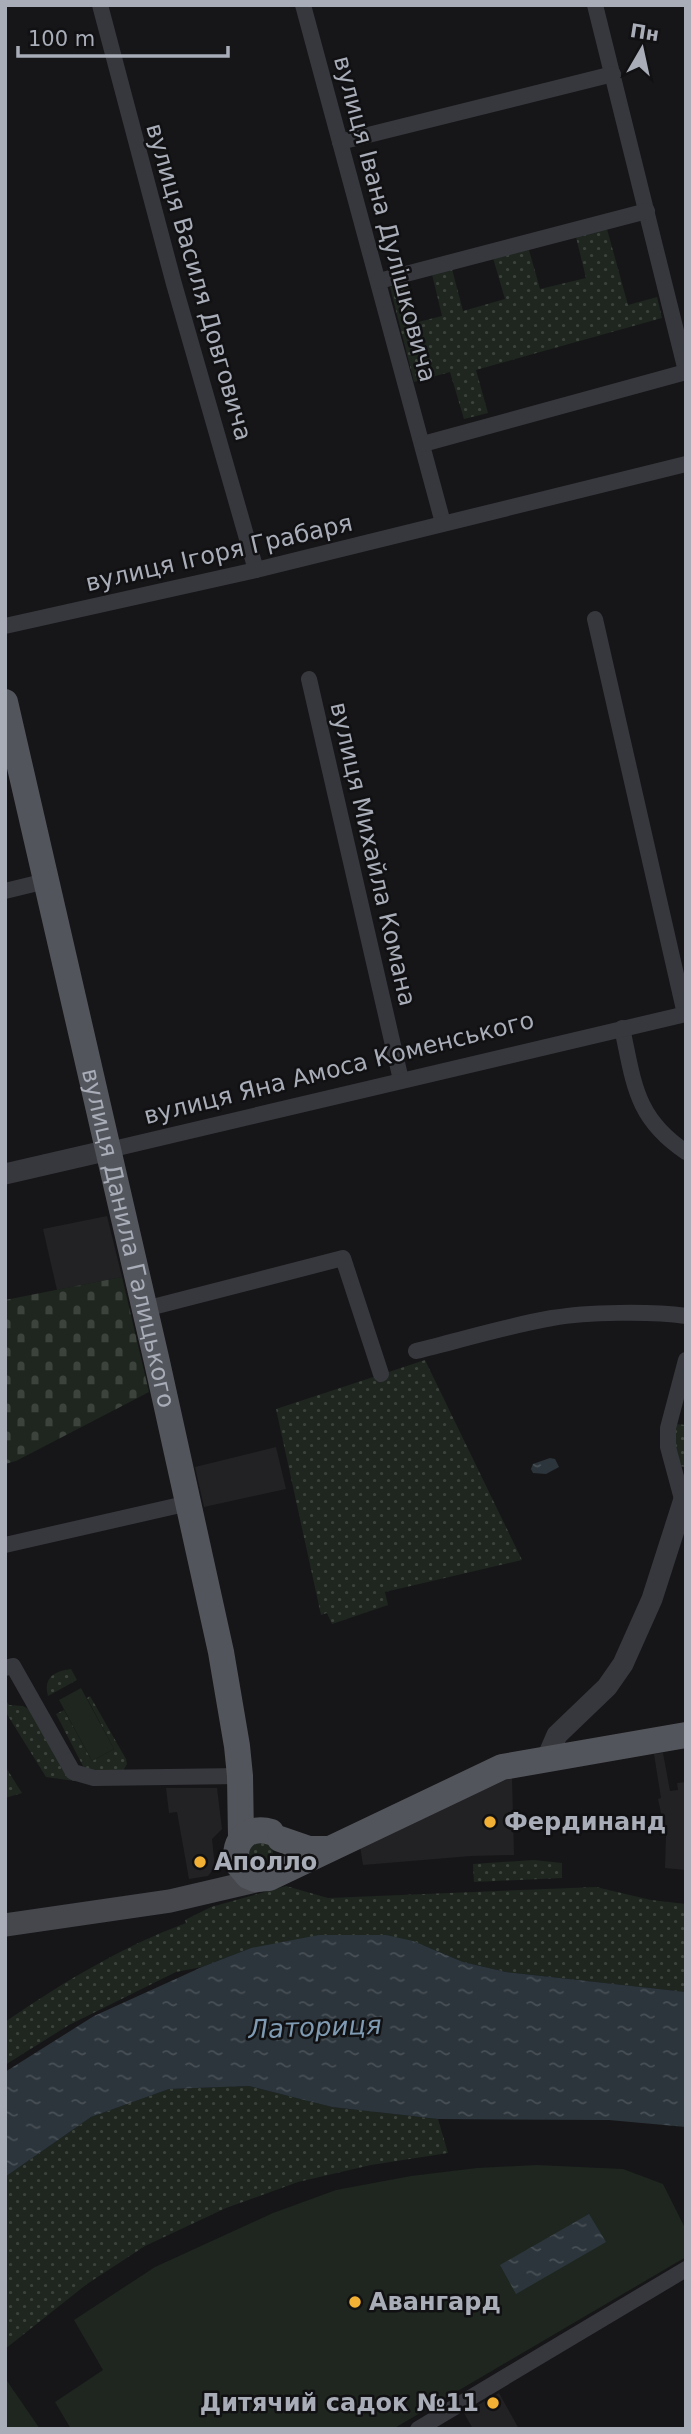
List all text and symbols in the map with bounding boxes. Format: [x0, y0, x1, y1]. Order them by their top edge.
scale bar [18, 14, 228, 58]
north arrow [607, 14, 677, 84]
text: Пн [629, 19, 661, 45]
text: 100 m [28, 27, 95, 51]
street label: вулиця Івана Дулішковича [328, 53, 442, 385]
street label: вулиця Василя Довговича [140, 120, 258, 444]
street label: вулиця Ігоря Грабаря [83, 509, 355, 597]
street label: вулиця Михайла Комана [324, 699, 422, 1009]
street label: вулиця Яна Амоса Коменського [141, 1006, 537, 1130]
street label: вулиця Данила Галицького [76, 1066, 181, 1410]
place label: Фердинанд [504, 1808, 666, 1836]
marker: Фердинанд [482, 1814, 498, 1830]
place label: Аполло [214, 1848, 317, 1876]
marker: Аполло [192, 1854, 208, 1870]
water label: Латориця [247, 2010, 382, 2044]
place label: Авангард [369, 2288, 501, 2316]
marker: Авангард [347, 2294, 363, 2310]
place label: Дитячий садок №11 [200, 2389, 479, 2417]
marker: Дитячий садок №11 [485, 2395, 501, 2411]

